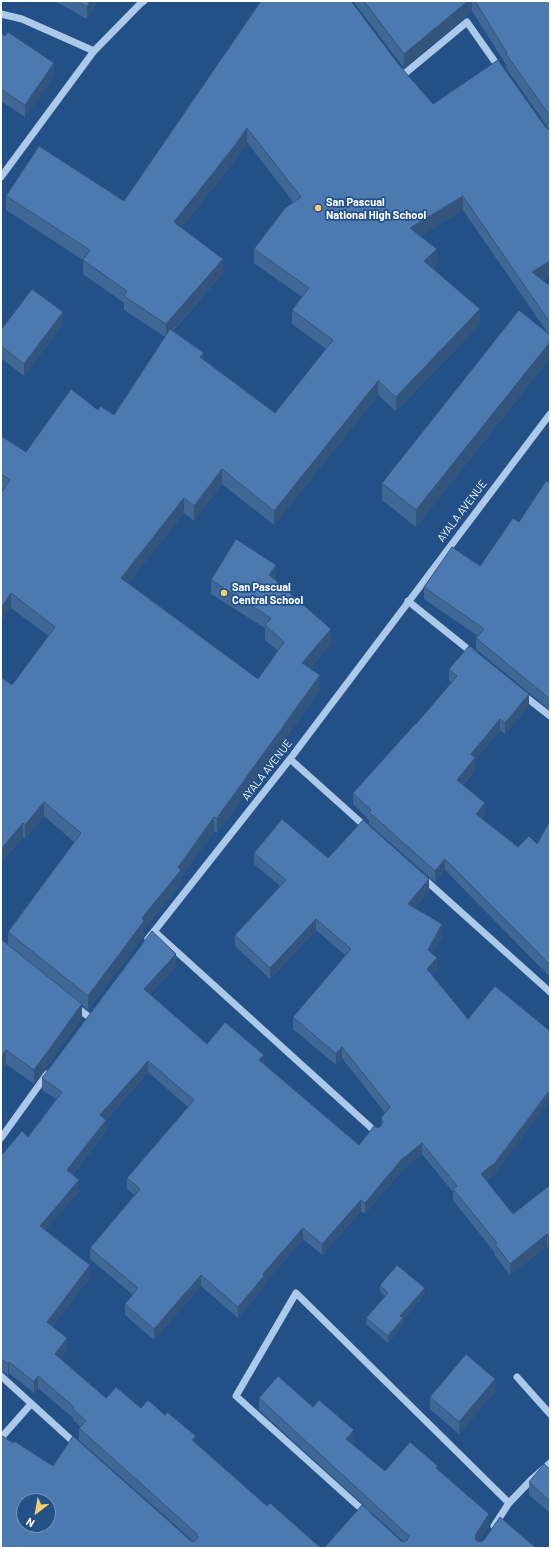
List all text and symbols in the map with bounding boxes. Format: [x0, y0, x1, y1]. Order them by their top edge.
place label: San Pascual National High School [326, 195, 426, 221]
marker: San Pascual National High School [313, 203, 323, 213]
street label: AYALA AVENUE [435, 478, 489, 544]
place label: San Pascual Central School [232, 580, 303, 606]
marker: San Pascual Central School [219, 588, 229, 598]
street label: AYALA AVENUE [239, 737, 295, 803]
north arrow [16, 1493, 56, 1533]
text: N [24, 1515, 37, 1530]

